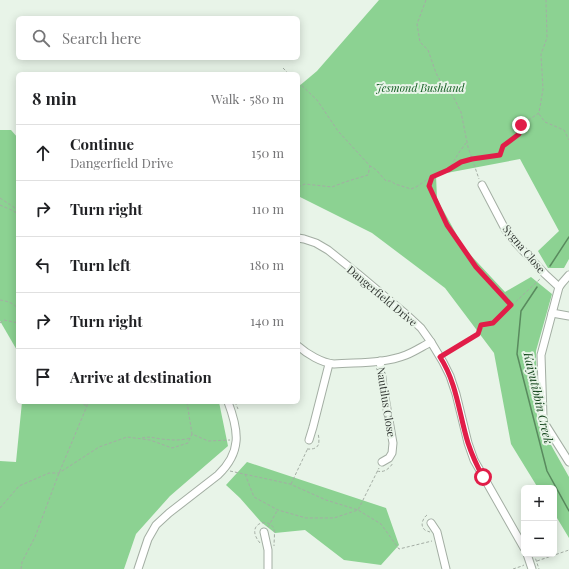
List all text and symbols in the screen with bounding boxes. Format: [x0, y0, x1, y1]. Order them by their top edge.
search box [16, 16, 300, 60]
icon: search [30, 27, 52, 49]
text: Search here [62, 28, 141, 48]
park label: Jesmond Bushland [375, 80, 466, 95]
text: 8 min [32, 87, 77, 109]
text: Walk · 580 m [211, 90, 284, 107]
route end [512, 116, 530, 134]
text: Continue [70, 134, 134, 154]
icon: ahead [32, 142, 54, 164]
text: 150 m [251, 144, 284, 161]
text: Dangerfield Drive [70, 154, 173, 171]
icon: right [32, 198, 54, 220]
text: Turn right [70, 199, 143, 219]
text: 110 m [252, 200, 284, 217]
street label: Sygna Close [500, 221, 549, 276]
icon: left [32, 254, 54, 276]
text: Turn left [70, 255, 131, 275]
text: 180 m [250, 256, 284, 273]
street label: Dangerfield Drive [344, 262, 421, 330]
icon: right [32, 310, 54, 332]
text: Turn right [70, 311, 143, 331]
text: 140 m [250, 312, 284, 329]
water label: Kaiyutibbin Creek [520, 349, 557, 445]
icon: arrive [32, 366, 54, 388]
street label: Nautilus Close [374, 366, 400, 438]
text: Arrive at destination [70, 367, 212, 387]
route start [474, 468, 492, 486]
map controls [521, 485, 557, 557]
button: + [521, 485, 557, 521]
button: − [521, 521, 557, 557]

